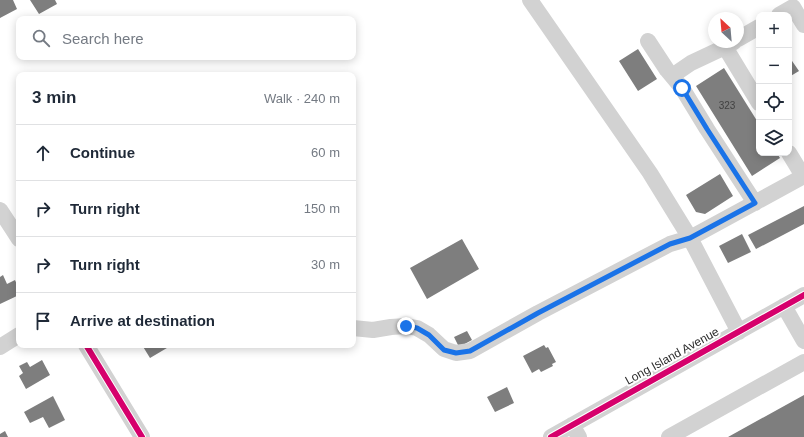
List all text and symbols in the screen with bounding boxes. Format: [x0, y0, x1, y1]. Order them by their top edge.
north arrow [708, 12, 744, 48]
map controls [756, 12, 792, 156]
button: + [756, 12, 792, 48]
search box [16, 16, 356, 60]
icon: search [30, 27, 52, 49]
text: Search here [62, 30, 144, 47]
button: − [756, 48, 792, 84]
route start [673, 79, 691, 97]
button: locate [756, 84, 792, 120]
text: 3 min [32, 88, 76, 107]
text: Walk · 240 m [264, 91, 340, 106]
house number: 323 [719, 100, 736, 111]
button: layers [756, 120, 792, 156]
icon: ahead [32, 142, 54, 164]
text: Continue [70, 144, 135, 161]
text: 60 m [311, 145, 340, 160]
icon: right [32, 198, 54, 220]
text: Turn right [70, 200, 140, 217]
text: 150 m [304, 201, 340, 216]
icon: right [32, 254, 54, 276]
text: Turn right [70, 256, 140, 273]
text: 30 m [311, 257, 340, 272]
icon: arrive [32, 310, 54, 332]
text: Arrive at destination [70, 312, 215, 329]
route end [397, 317, 415, 335]
street label: Long Island Avenue [623, 324, 722, 388]

